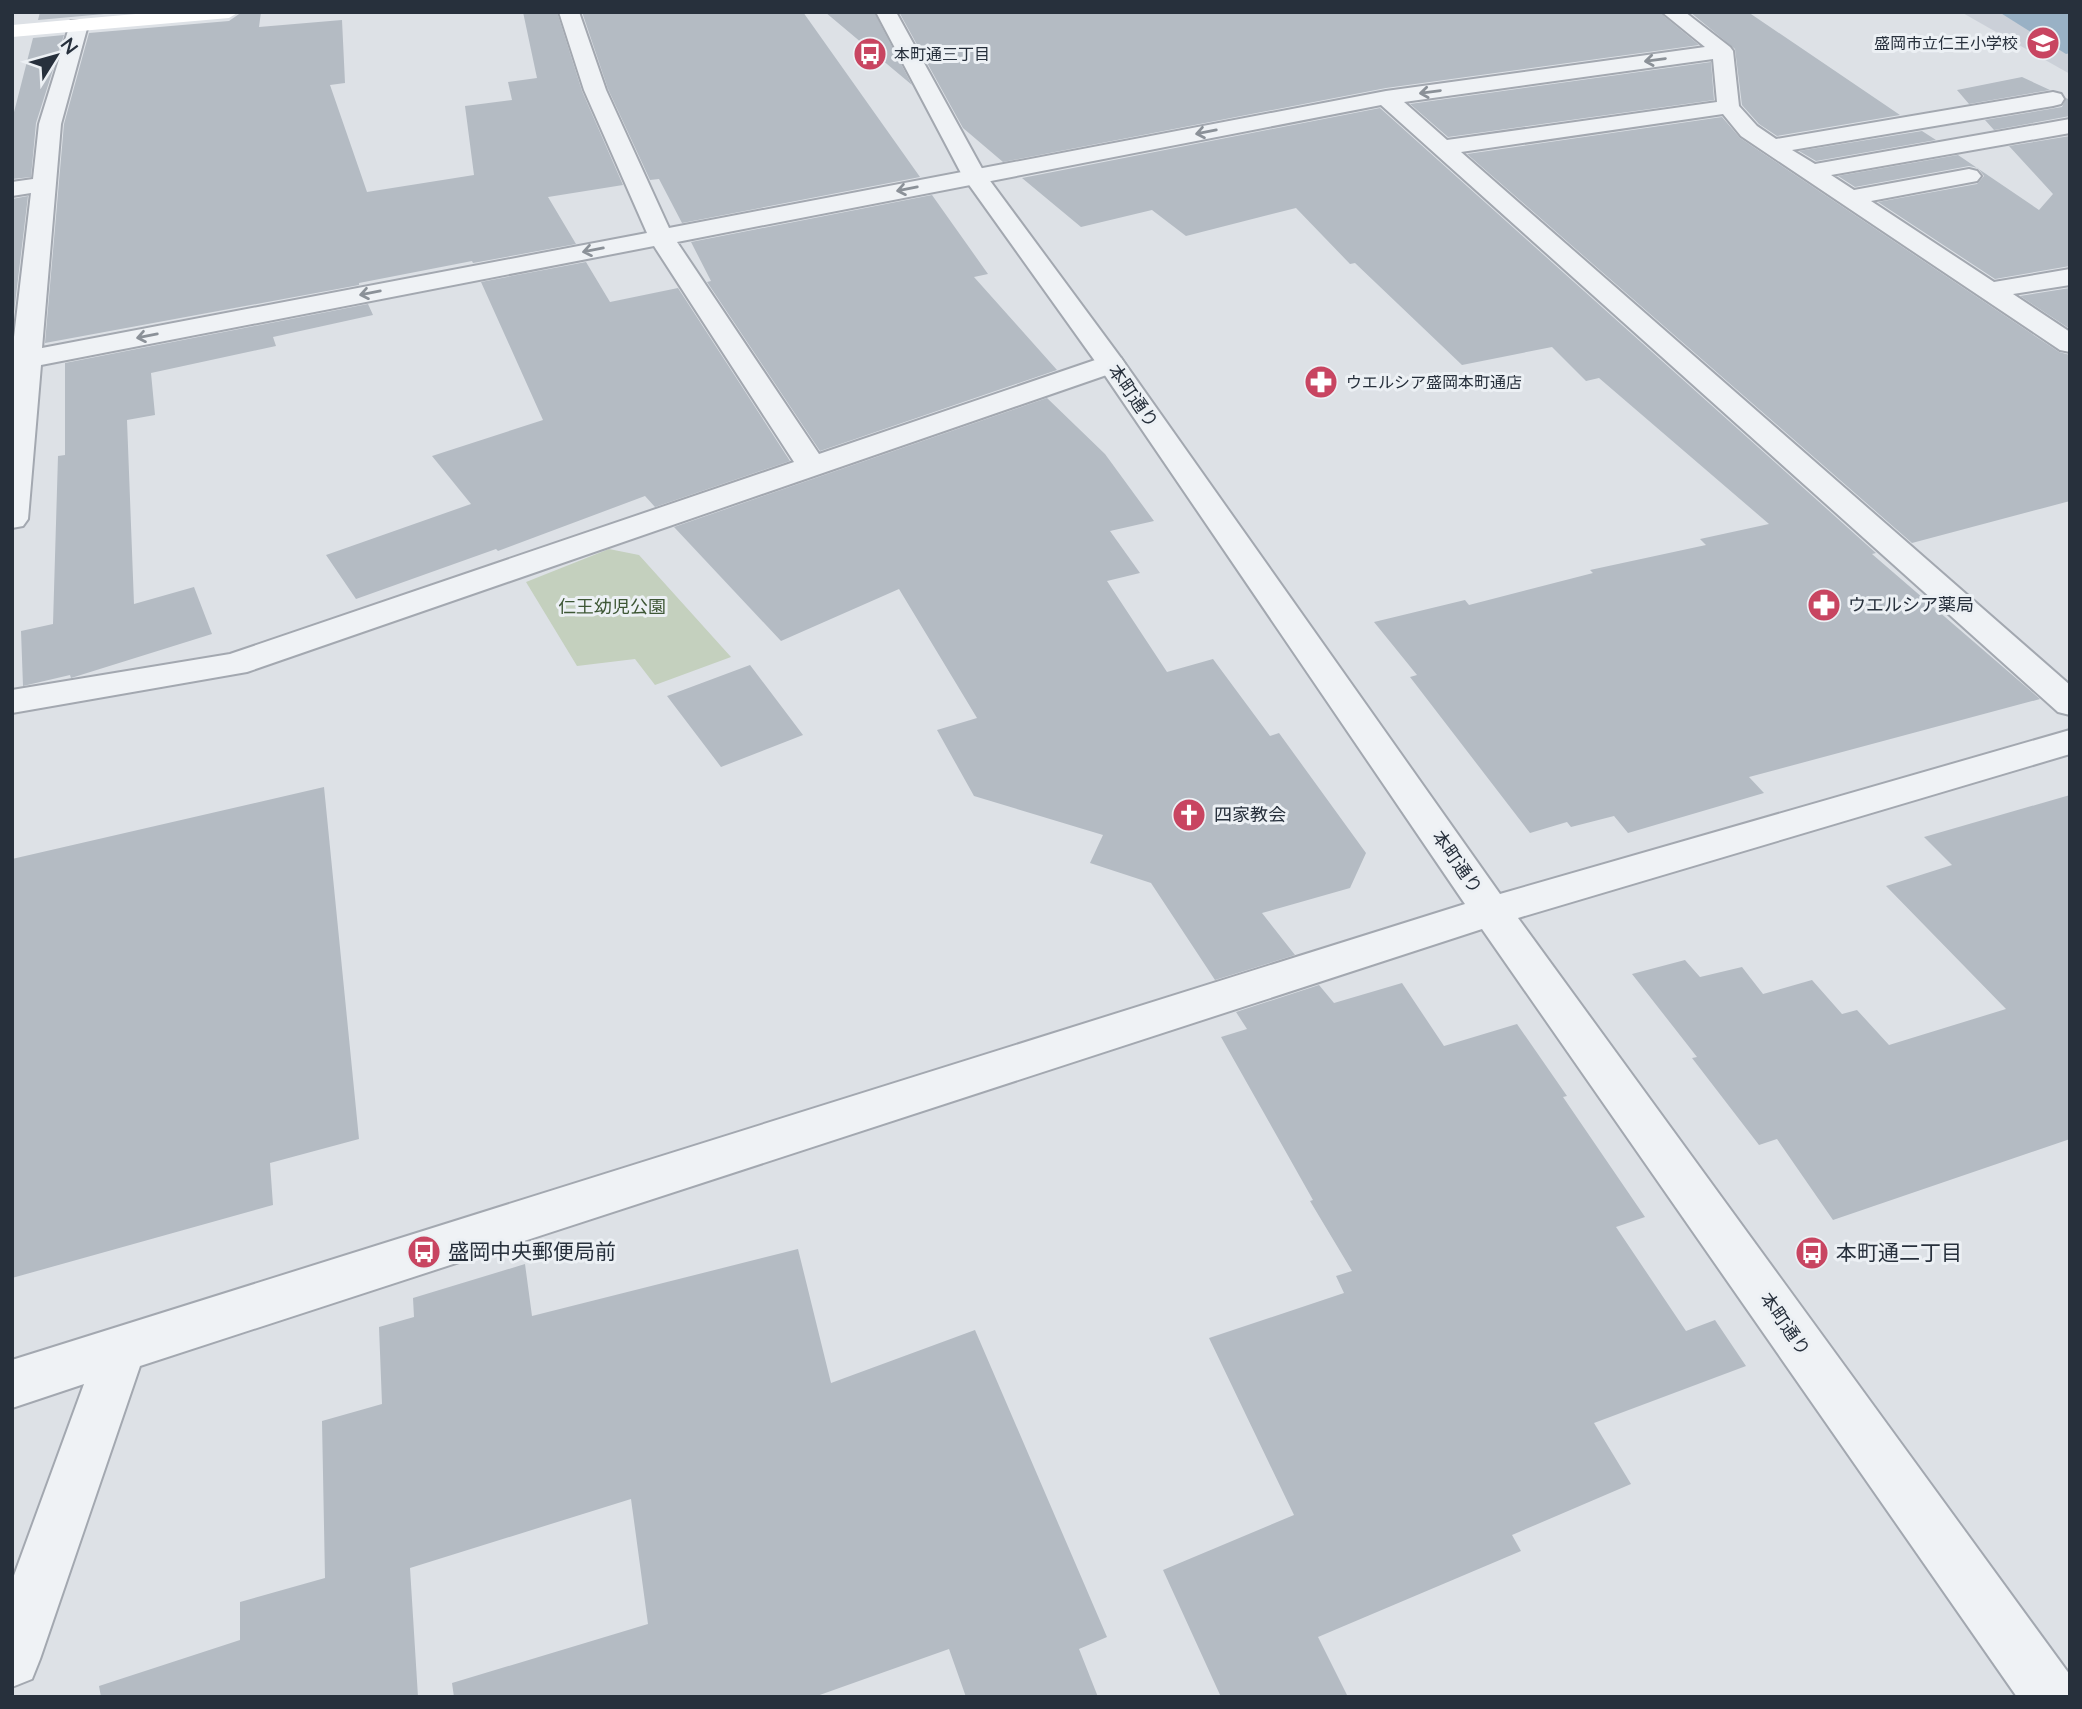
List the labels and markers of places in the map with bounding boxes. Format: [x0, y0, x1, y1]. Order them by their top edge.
school or university icon: 盛岡市立仁王小学校 [2024, 24, 2062, 62]
place label: 盛岡市立仁王小学校 [1874, 33, 2018, 52]
bus stop icon: 本町通三丁目 [851, 35, 889, 73]
place label: 本町通三丁目 [894, 44, 990, 63]
pharmacy icon: ウエルシア盛岡本町通店 [1302, 363, 1340, 401]
place label: ウエルシア盛岡本町通店 [1346, 372, 1522, 391]
pharmacy icon: ウエルシア薬局 [1805, 586, 1843, 624]
place label: ウエルシア薬局 [1848, 593, 1974, 615]
church icon: 四家教会 [1170, 796, 1208, 834]
place label: 四家教会 [1214, 803, 1286, 825]
bus stop icon: 盛岡中央郵便局前 [405, 1233, 443, 1271]
bus stop icon: 本町通二丁目 [1793, 1234, 1831, 1272]
place label: 盛岡中央郵便局前 [448, 1238, 616, 1263]
place label: 本町通二丁目 [1836, 1239, 1962, 1264]

